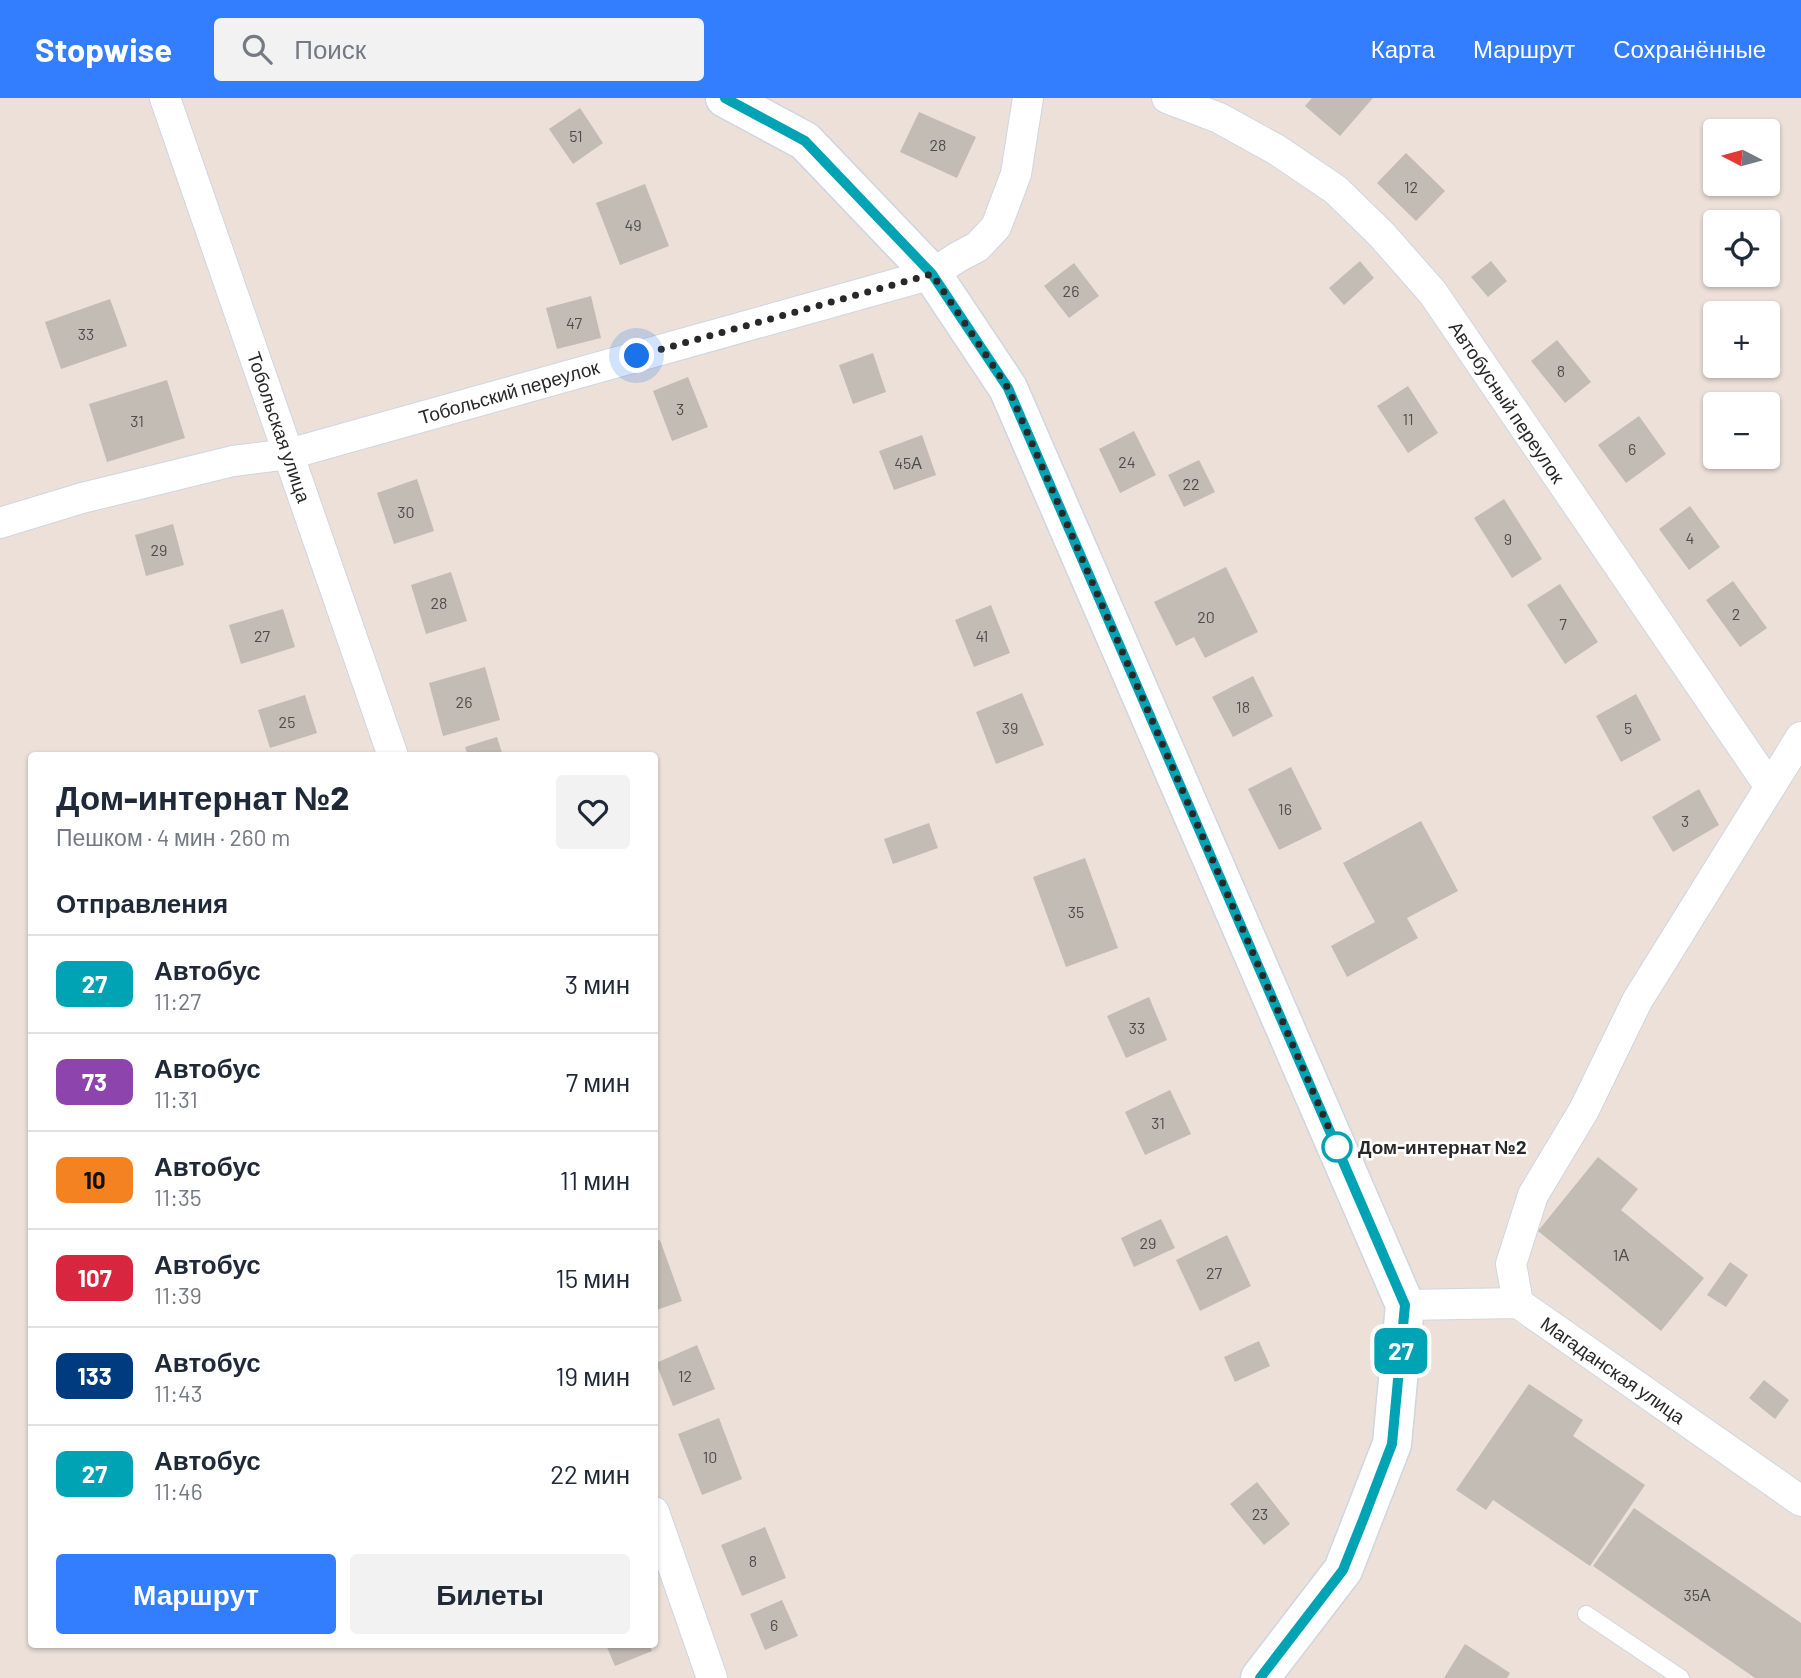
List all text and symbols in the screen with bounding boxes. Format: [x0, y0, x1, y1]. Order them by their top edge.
search box [214, 18, 704, 81]
text: Stopwise [35, 29, 172, 69]
icon: search [238, 30, 276, 68]
text: Поиск [294, 33, 366, 64]
text: Карта [1371, 34, 1435, 63]
text: Маршрут [1473, 34, 1575, 63]
text: Сохранённые [1613, 34, 1766, 63]
north arrow [1703, 119, 1780, 196]
map controls [1703, 119, 1780, 469]
house number: 51 [569, 126, 583, 145]
house number: 28 [930, 135, 946, 154]
house number: 12 [1404, 177, 1418, 196]
button: locate [1703, 210, 1780, 287]
house number: 49 [624, 215, 642, 234]
house number: 26 [1063, 281, 1079, 300]
button: + [1703, 301, 1780, 378]
house number: 47 [566, 313, 582, 332]
street label: Автобусный переулок [1445, 316, 1571, 488]
house number: 33 [78, 324, 94, 343]
your location [619, 338, 654, 373]
street label: Тобольская улица [243, 348, 316, 506]
street label: Тобольский переулок [416, 355, 602, 428]
house number: 8 [1557, 361, 1565, 380]
button: − [1703, 392, 1780, 469]
house number: 3 [676, 399, 684, 418]
house number: 11 [1402, 409, 1414, 428]
house number: 31 [130, 411, 144, 430]
house number: 6 [1628, 439, 1636, 458]
house number: 24 [1118, 452, 1136, 471]
house number: 45А [894, 453, 922, 472]
house number: 22 [1182, 474, 1200, 493]
house number: 30 [397, 502, 415, 521]
house number: 4 [1686, 528, 1694, 547]
house number: 9 [1504, 529, 1512, 548]
house number: 29 [151, 540, 167, 559]
house number: 28 [431, 593, 447, 612]
house number: 2 [1732, 604, 1740, 623]
house number: 20 [1197, 607, 1215, 626]
house number: 7 [1559, 614, 1567, 633]
house number: 27 [254, 626, 270, 645]
house number: 41 [976, 626, 988, 645]
house number: 26 [456, 692, 472, 711]
house number: 18 [1236, 697, 1250, 716]
house number: 25 [279, 712, 295, 731]
house number: 39 [1002, 718, 1018, 737]
house number: 5 [1624, 718, 1632, 737]
button: heart [556, 775, 630, 849]
text: Дом-интернат №2 [56, 777, 349, 817]
house number: 16 [1278, 799, 1292, 818]
house number: 3 [1681, 811, 1689, 830]
text: Пешком · 4 мин · 260 m [56, 823, 290, 851]
text: Отправления [56, 887, 228, 918]
house number: 35 [1068, 902, 1084, 921]
text: Автобус [154, 954, 261, 985]
text: 3 мин [565, 968, 630, 999]
text: 27 [82, 969, 107, 998]
text: 11:27 [154, 987, 201, 1015]
house number: 33 [1129, 1018, 1145, 1037]
text: Автобус [154, 1052, 261, 1083]
text: 7 мин [566, 1066, 630, 1097]
text: 73 [82, 1067, 107, 1096]
text: 11:31 [154, 1085, 198, 1113]
house number: 31 [1151, 1113, 1165, 1132]
marker: Дом-интернат №2 [1322, 1132, 1352, 1162]
place label: Дом-интернат №2 [1358, 1135, 1527, 1158]
text: Автобус [154, 1150, 261, 1181]
text: 11 мин [560, 1164, 630, 1195]
text: 10 [83, 1165, 106, 1194]
text: 11:35 [154, 1183, 202, 1211]
house number: 29 [1140, 1233, 1156, 1252]
house number: 1А [1613, 1245, 1629, 1264]
text: Автобус [154, 1248, 261, 1279]
text: 15 мин [556, 1262, 630, 1293]
text: 107 [77, 1263, 112, 1292]
house number: 27 [1206, 1263, 1222, 1282]
text: 11:39 [154, 1281, 202, 1309]
street label: Магаданская улица [1537, 1311, 1690, 1428]
line badge: 27 [1370, 1328, 1432, 1374]
text: 27 [1388, 1336, 1414, 1365]
text: Автобус [154, 1346, 261, 1377]
text: 19 мин [555, 1360, 630, 1391]
text: 133 [77, 1361, 112, 1390]
house number: 12 [678, 1366, 692, 1385]
text: 11:43 [154, 1379, 202, 1407]
text: Автобус [154, 1444, 261, 1475]
house number: 10 [703, 1447, 717, 1466]
text: 22 мин [550, 1458, 630, 1489]
text: 27 [82, 1459, 107, 1488]
text: 11:46 [154, 1477, 202, 1505]
house number: 23 [1252, 1504, 1268, 1523]
house number: 8 [749, 1551, 757, 1570]
button: Маршрут [56, 1554, 336, 1634]
button: Билеты [350, 1554, 630, 1634]
house number: 35А [1683, 1585, 1711, 1604]
house number: 6 [770, 1615, 778, 1634]

